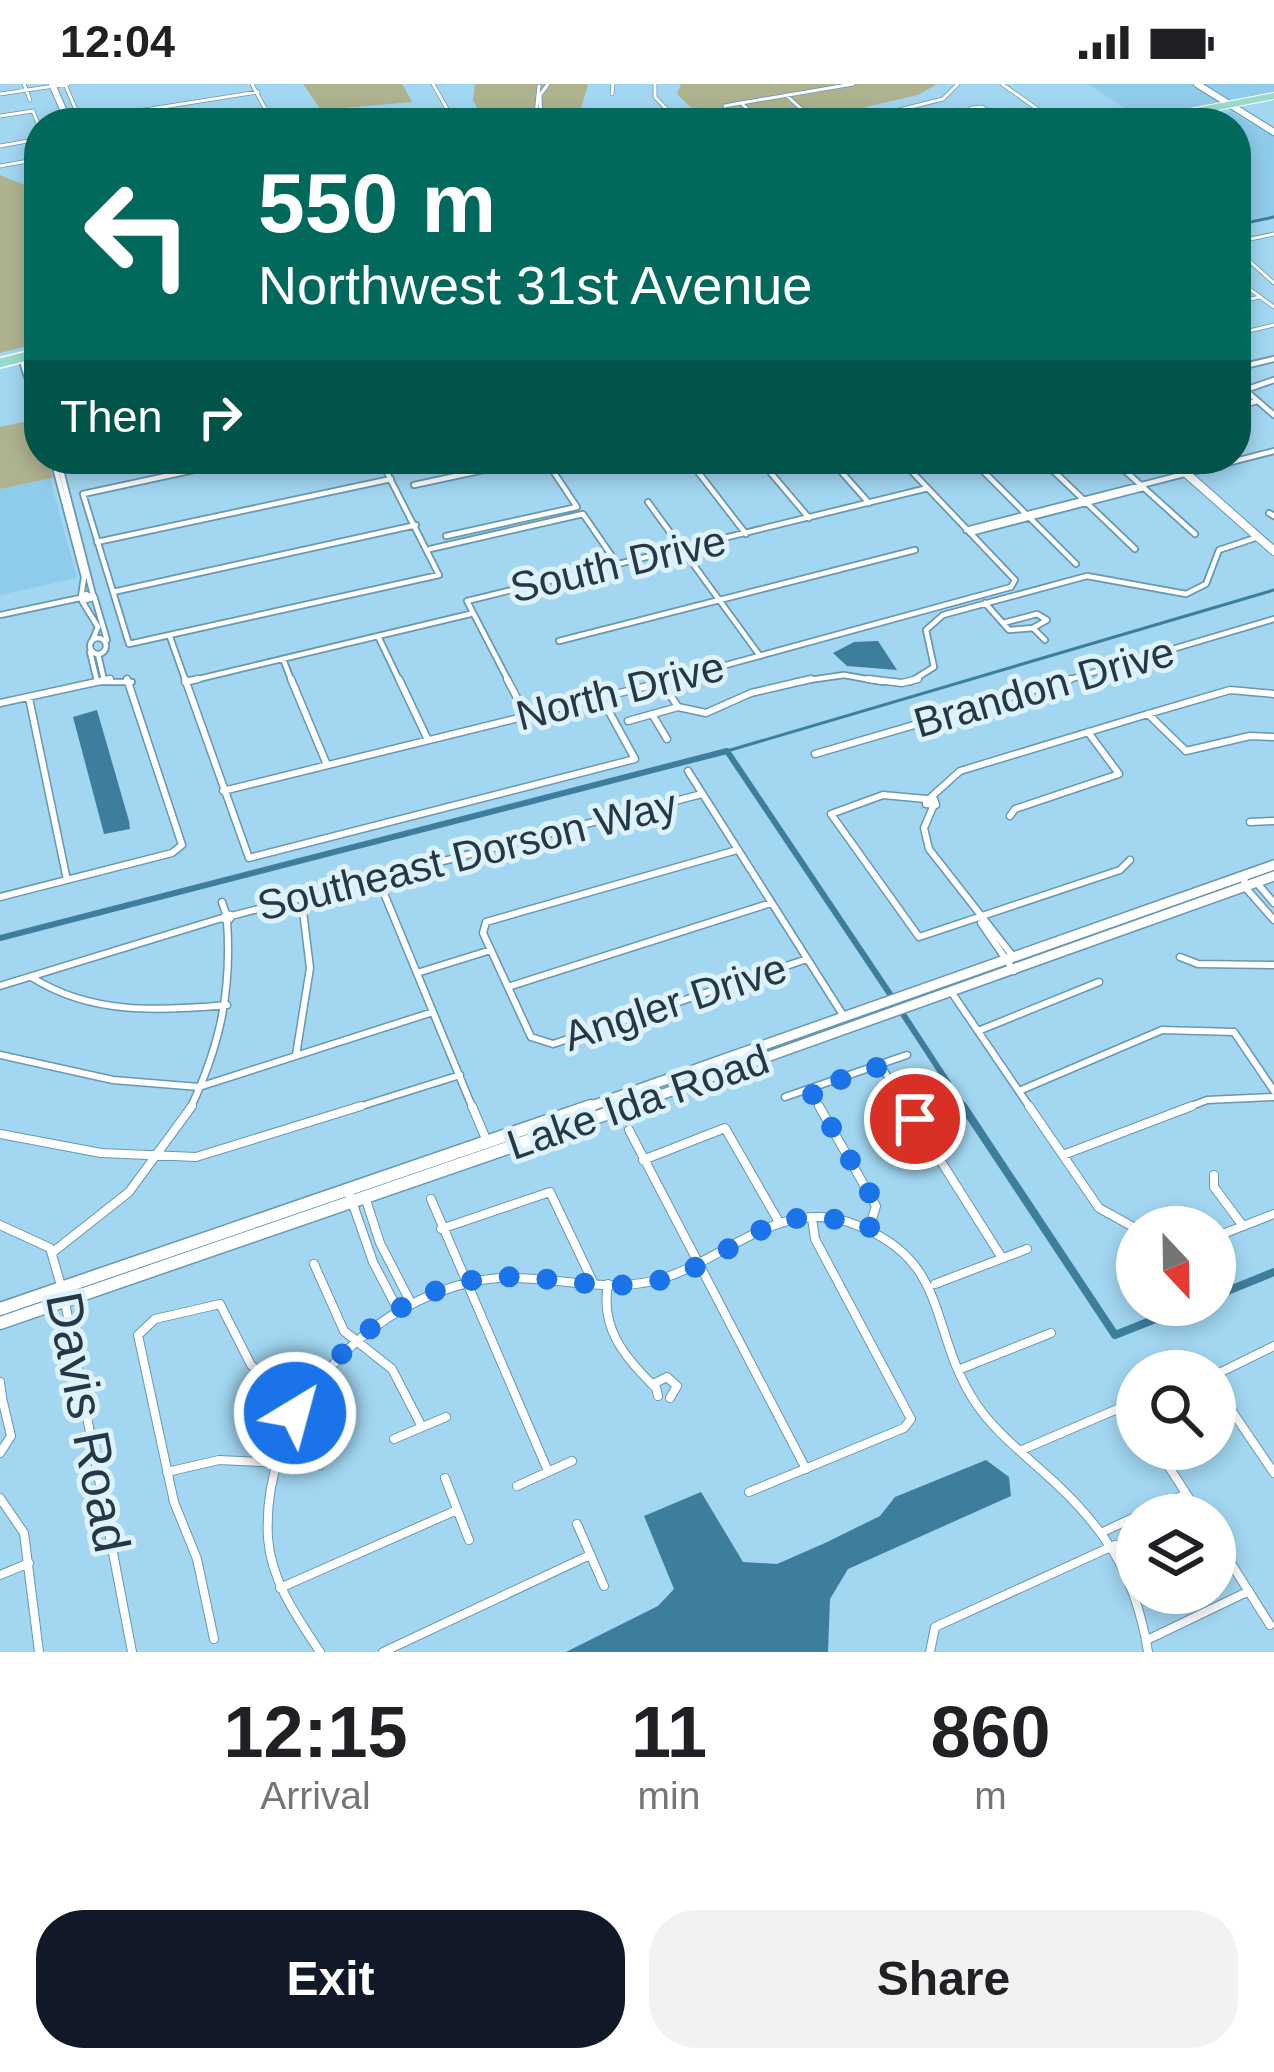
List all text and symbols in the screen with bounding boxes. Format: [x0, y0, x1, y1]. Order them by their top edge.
text: 12:04 [60, 16, 175, 67]
icon: left [60, 156, 216, 312]
text: 550 m [258, 156, 496, 250]
text: Northwest 31st Avenue [258, 255, 812, 315]
icon: right [187, 384, 253, 450]
text: Then [60, 391, 163, 442]
street label: South Drive [506, 516, 730, 612]
street label: Brandon Drive [908, 627, 1180, 747]
street label: North Drive [511, 643, 729, 739]
street label: Southeast Dorson Way [253, 780, 681, 930]
street label: Angler Drive [558, 944, 792, 1060]
street label: Lake Ida Road [501, 1035, 775, 1169]
pin [864, 1068, 966, 1170]
icon: arrive [882, 1086, 948, 1152]
north arrow [1116, 1206, 1236, 1326]
map controls [1116, 1206, 1236, 1614]
street label: Davis Road [35, 1287, 141, 1557]
position arrow [232, 1350, 358, 1476]
button: search [1116, 1350, 1236, 1470]
button: layers [1116, 1494, 1236, 1614]
text: 12:15 [223, 1692, 408, 1772]
text: 11 [631, 1692, 707, 1772]
text: 860 [930, 1692, 1051, 1772]
text: Arrival [260, 1774, 371, 1817]
text: min [638, 1774, 700, 1817]
text: m [974, 1774, 1007, 1817]
button: Exit [36, 1910, 625, 2048]
button: Share [649, 1910, 1238, 2048]

